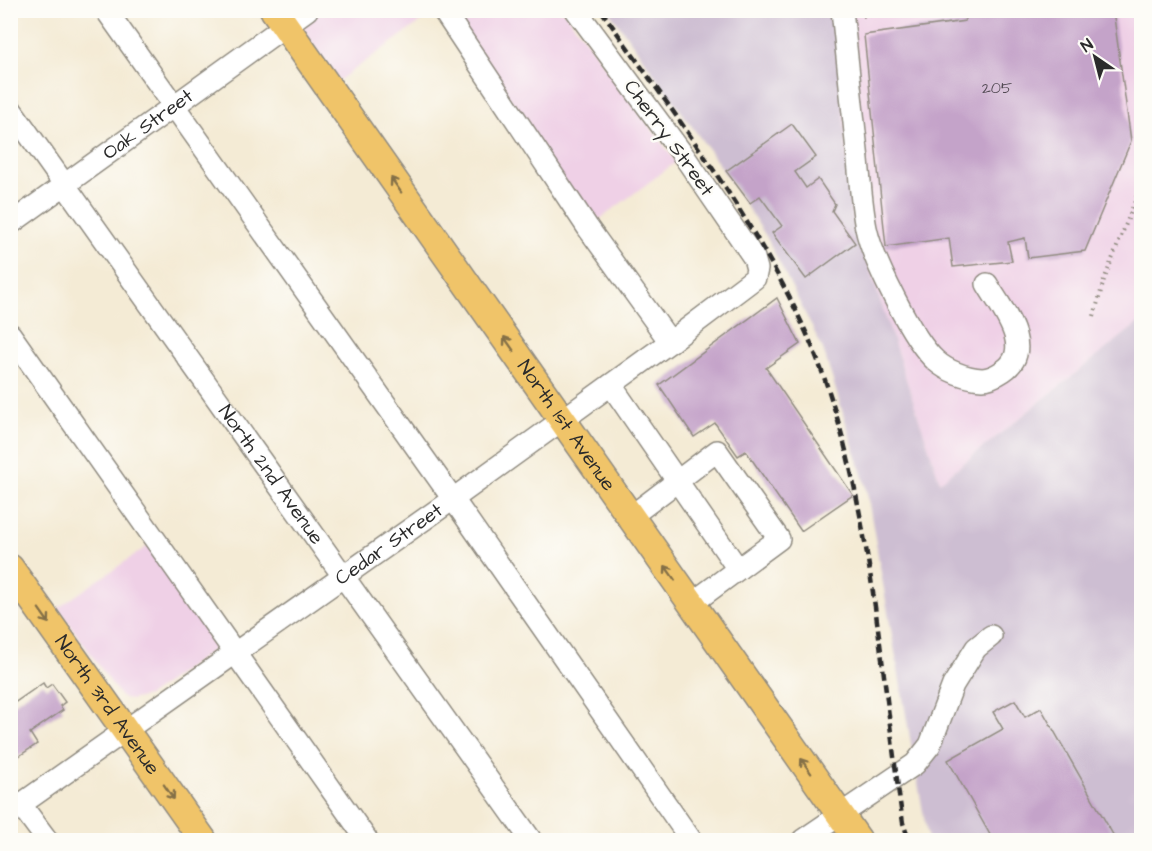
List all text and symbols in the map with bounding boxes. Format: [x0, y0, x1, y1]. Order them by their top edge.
north arrow [1065, 27, 1125, 87]
text: N [1077, 34, 1097, 57]
street label: Cherry Street [616, 74, 721, 202]
house number: 205 [982, 77, 1013, 99]
street label: Oak Street [97, 82, 199, 167]
one-way arrow [390, 178, 402, 194]
one-way arrow [503, 337, 515, 353]
street label: North 1st Avenue [510, 354, 622, 497]
street label: North 2nd Avenue [212, 399, 330, 550]
street label: Cedar Street [329, 496, 449, 592]
one-way arrow [664, 565, 676, 581]
one-way arrow [38, 607, 50, 624]
street label: North 3rd Avenue [48, 629, 167, 781]
one-way arrow [800, 759, 812, 775]
one-way arrow [163, 784, 175, 800]

